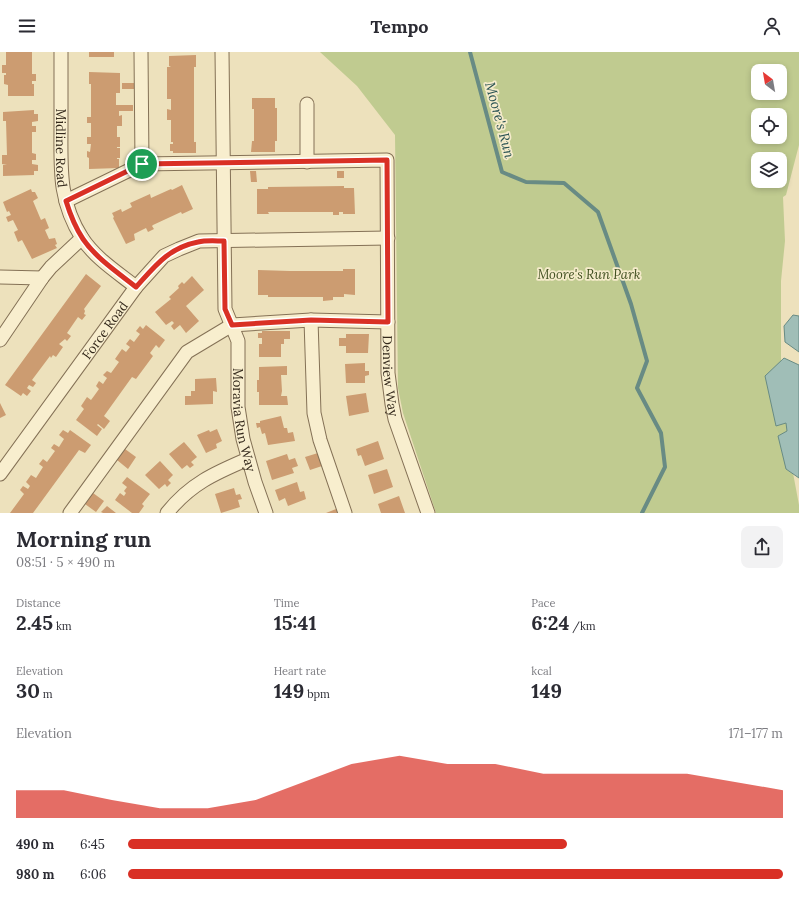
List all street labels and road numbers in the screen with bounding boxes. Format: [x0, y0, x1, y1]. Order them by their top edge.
street label: Midline Road [52, 109, 71, 189]
street label: Force Road [78, 298, 132, 363]
street label: Denview Way [379, 335, 402, 418]
street label: Moravia Run Way [229, 368, 260, 474]

